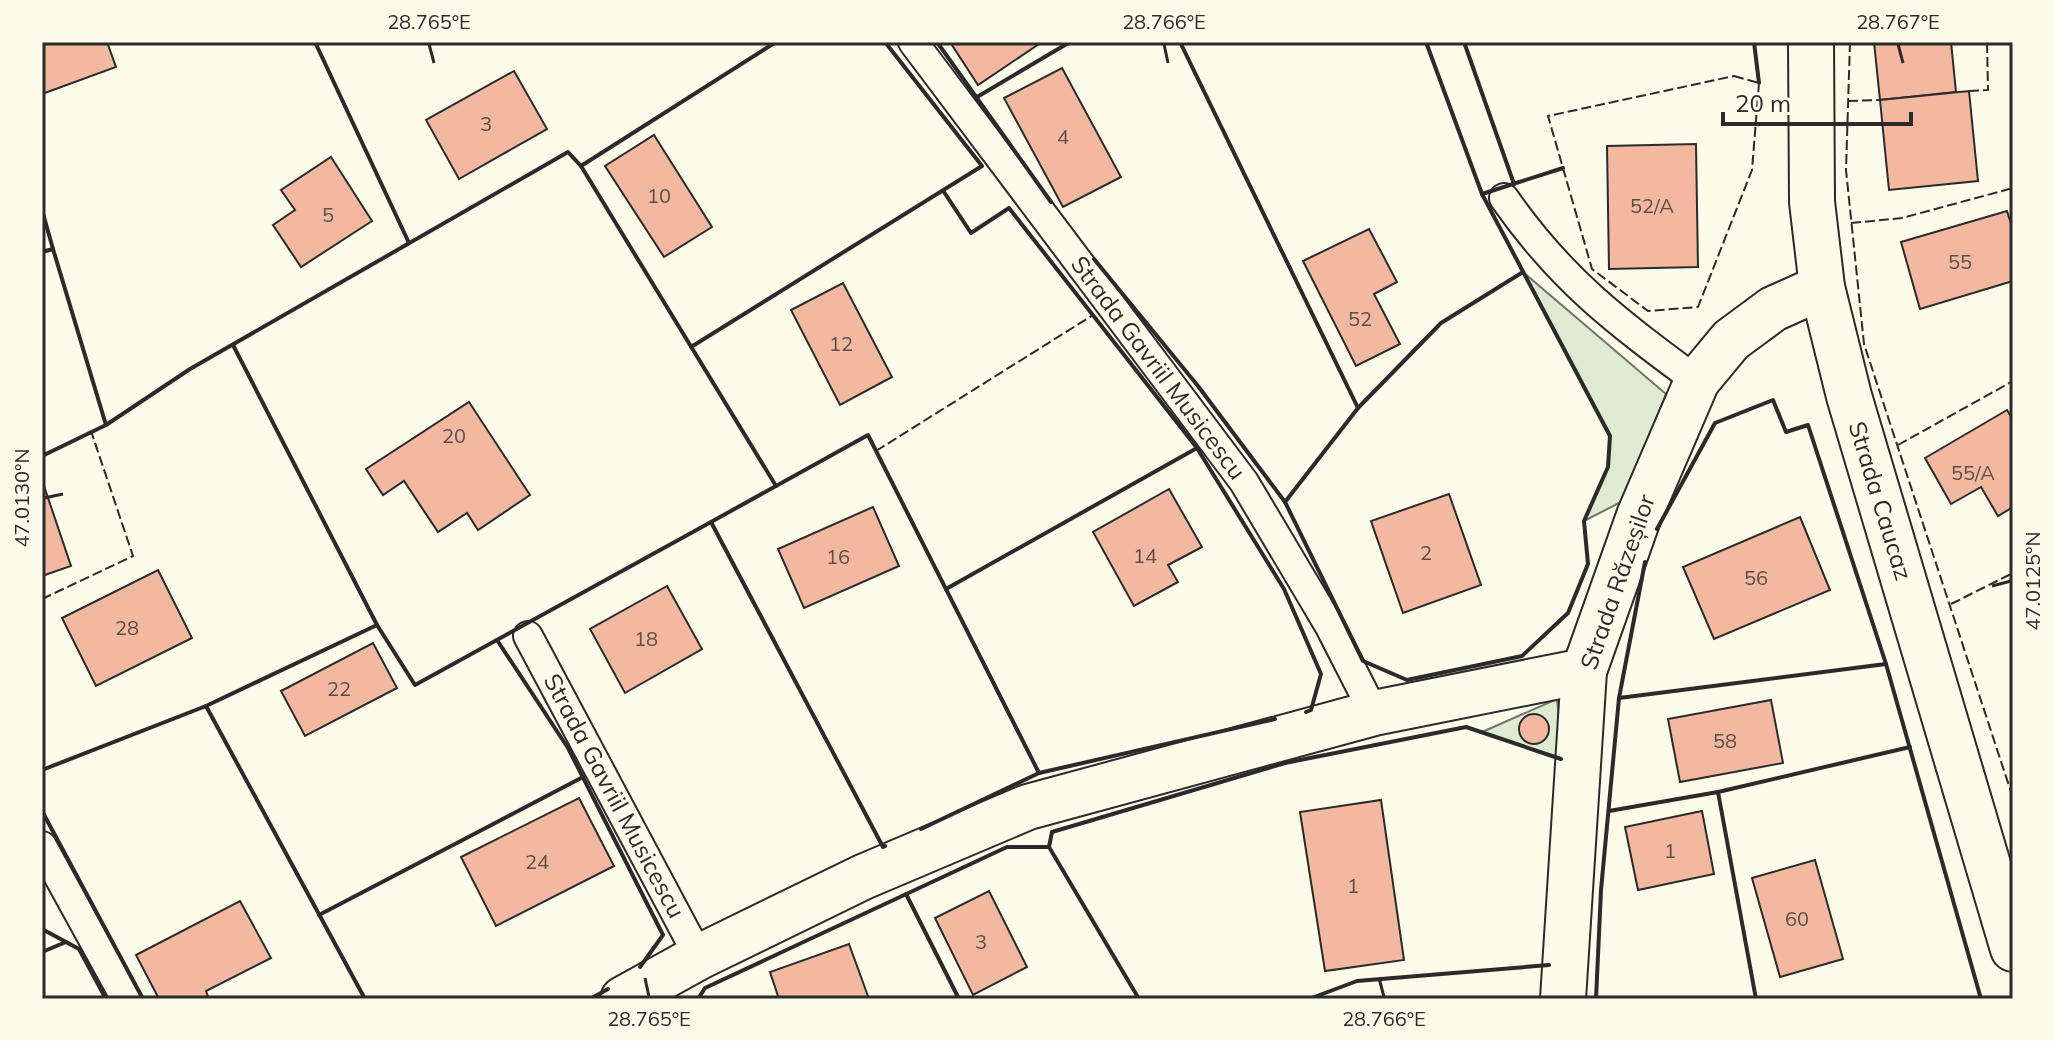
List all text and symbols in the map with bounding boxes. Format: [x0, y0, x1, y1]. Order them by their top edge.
text: 28.765°E [387, 9, 471, 34]
text: 28.766°E [1122, 9, 1206, 34]
text: 28.767°E [1856, 9, 1940, 34]
scale bar [1723, 76, 1911, 126]
text: 20 m [1735, 88, 1791, 118]
house number: 3 [480, 111, 492, 136]
house number: 4 [1057, 124, 1069, 149]
house number: 10 [647, 183, 671, 208]
house number: 52/A [1630, 193, 1674, 218]
house number: 5 [322, 202, 334, 227]
house number: 55 [1948, 249, 1972, 274]
street label: Strada Gavriil Musicescu [1065, 250, 1253, 485]
house number: 52 [1348, 306, 1372, 331]
house number: 12 [829, 331, 853, 356]
street label: Strada Caucaz [1843, 418, 1919, 584]
house number: 20 [442, 423, 466, 448]
text: 47.0130°N [9, 449, 34, 547]
house number: 55/A [1951, 460, 1995, 485]
street label: Strada Răzeșilor [1573, 490, 1662, 674]
text: 47.0125°N [2020, 532, 2045, 630]
house number: 2 [1420, 540, 1432, 565]
house number: 14 [1133, 543, 1157, 568]
house number: 16 [826, 544, 850, 569]
house number: 56 [1744, 565, 1768, 590]
house number: 28 [115, 615, 139, 640]
house number: 18 [634, 626, 658, 651]
street label: Strada Gavriil Musicescu [538, 668, 692, 923]
house number: 22 [327, 676, 351, 701]
house number: 58 [1713, 728, 1737, 753]
house number: 1 [1664, 838, 1676, 863]
house number: 24 [525, 849, 549, 874]
house number: 1 [1347, 873, 1359, 898]
house number: 60 [1785, 906, 1809, 931]
house number: 3 [975, 929, 987, 954]
text: 28.765°E [607, 1006, 691, 1031]
text: 28.766°E [1342, 1006, 1426, 1031]

